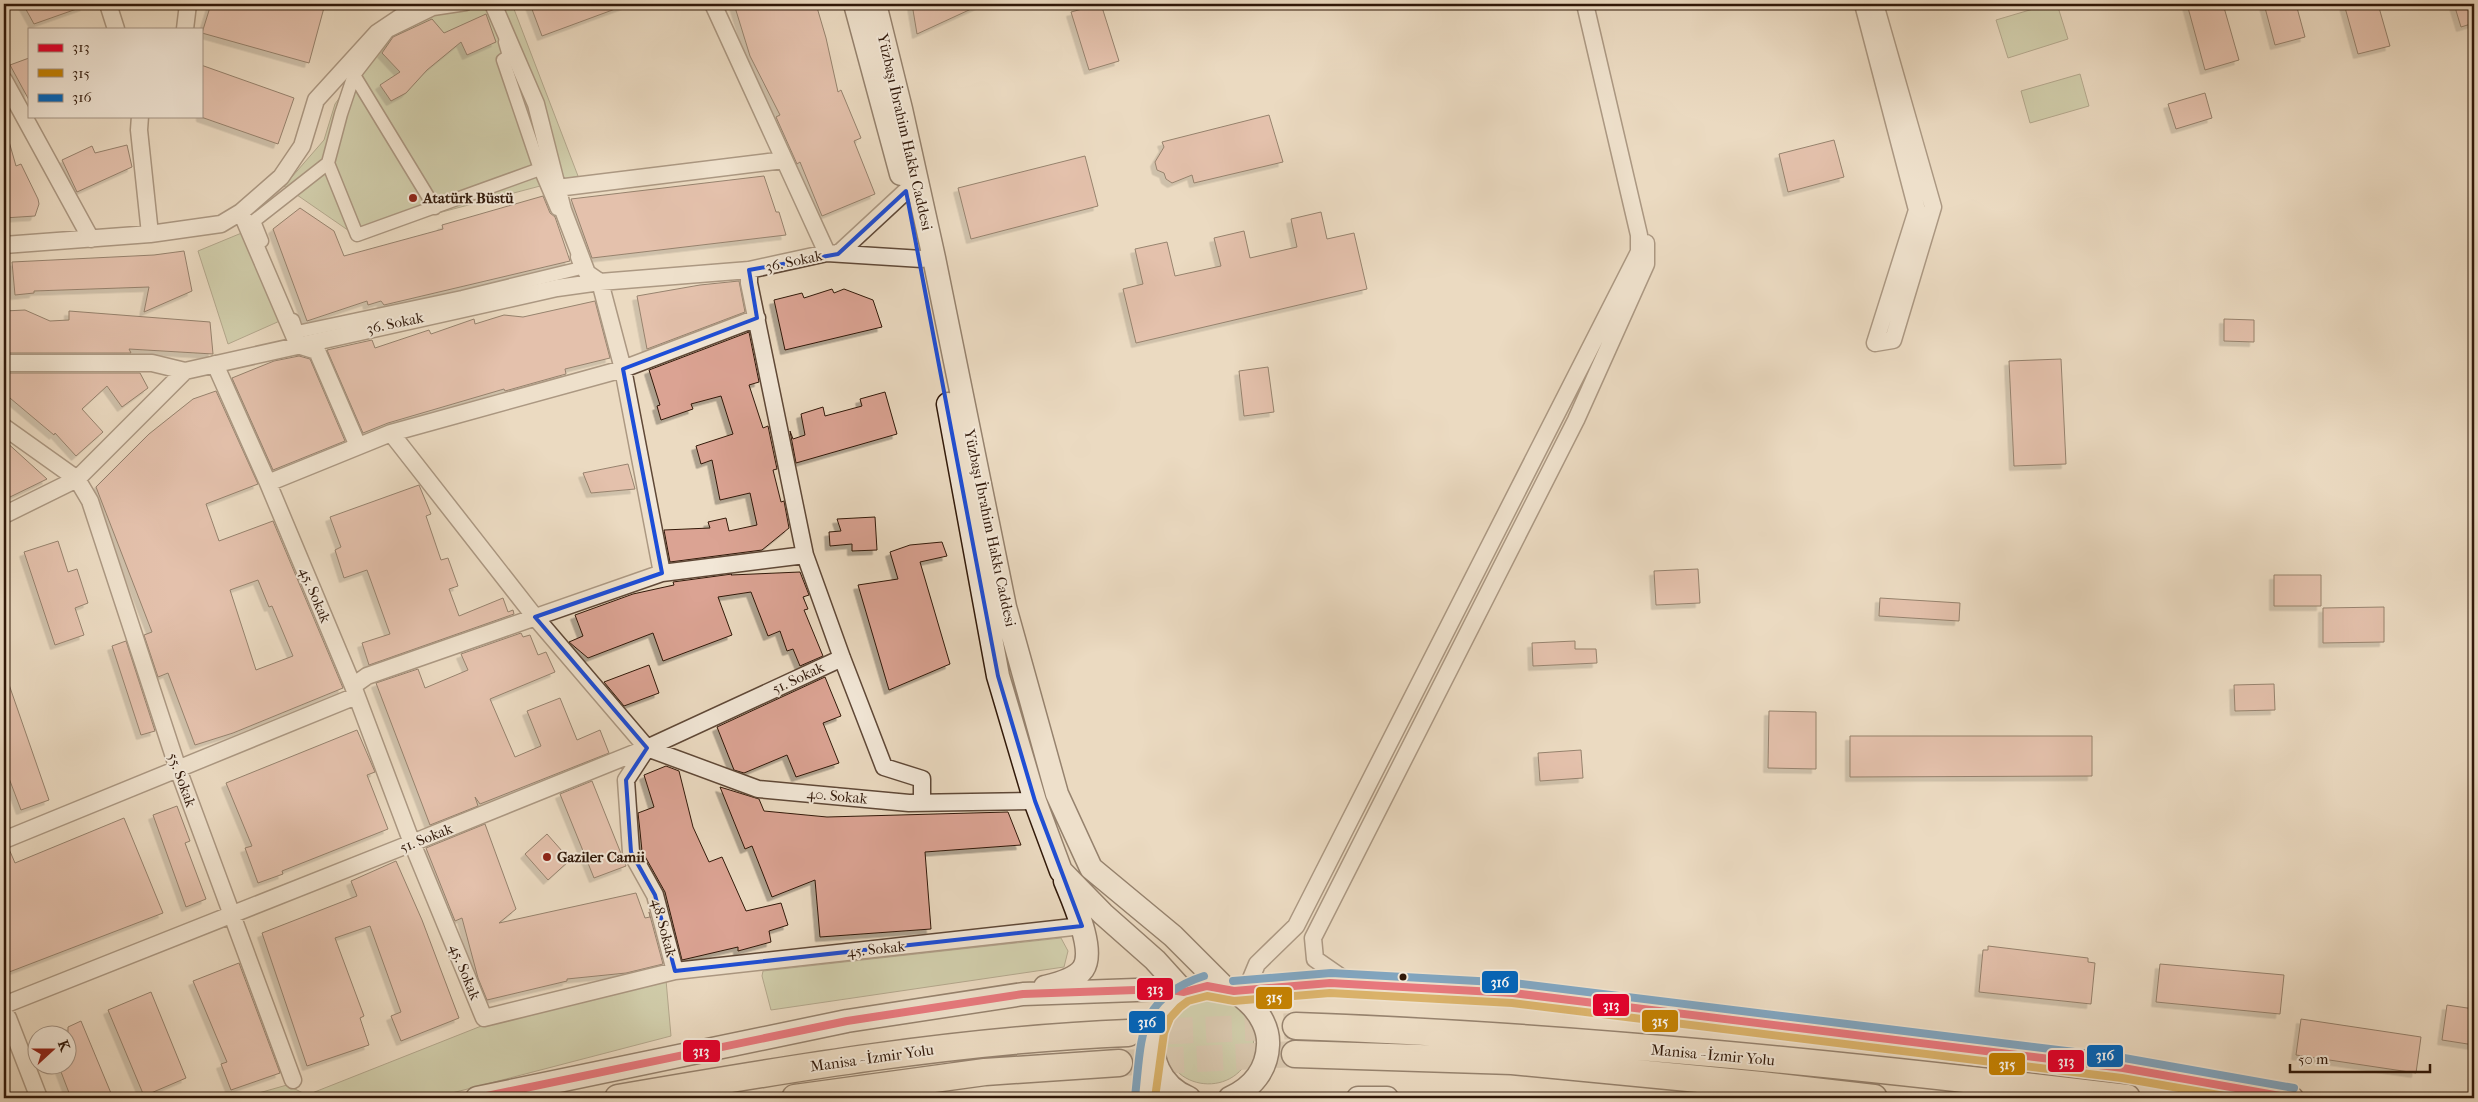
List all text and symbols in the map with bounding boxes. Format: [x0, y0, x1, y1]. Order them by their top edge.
legend [28, 28, 202, 118]
street label: Yüzbaşı İbrahim Hakkı Caddesi [873, 31, 937, 233]
text: 313 [72, 38, 90, 56]
text: 315 [72, 64, 90, 82]
text: 316 [72, 88, 92, 106]
place label: Atatürk Büstü [422, 189, 514, 207]
marker: Atatürk Büstü [407, 192, 419, 204]
street label: 36. Sokak [764, 246, 824, 276]
street label: 36. Sokak [365, 308, 425, 338]
street label: Yüzbaşı İbrahim Hakkı Caddesi [960, 427, 1020, 629]
street label: 45. Sokak [295, 564, 335, 626]
street label: 51. Sokak [769, 658, 827, 698]
street label: 55. Sokak [164, 750, 200, 810]
street label: 40. Sokak [806, 784, 868, 808]
street label: 51. Sokak [397, 819, 455, 857]
place label: Gaziler Camii [557, 848, 646, 866]
marker: Gaziler Camii [541, 851, 553, 863]
street label: 48. Sokak [648, 897, 681, 960]
street label: 45. Sokak [846, 937, 906, 961]
street label: 45. Sokak [446, 941, 484, 1003]
line badge: 316 [1481, 970, 1519, 994]
unlabelled marker [1398, 972, 1408, 982]
text: 316 [1491, 974, 1510, 991]
line badge: 313 [1136, 977, 1174, 1001]
text: 313 [1147, 981, 1163, 998]
line badge: 315 [1255, 986, 1293, 1010]
text: 315 [1266, 989, 1282, 1006]
line badge: 313 [1592, 993, 1630, 1017]
text: 313 [1603, 997, 1619, 1014]
line badge: 315 [1641, 1009, 1679, 1033]
line badge: 316 [1128, 1010, 1166, 1034]
text: 315 [1652, 1013, 1668, 1030]
text: 316 [1138, 1014, 1157, 1031]
north arrow [28, 1024, 78, 1074]
text: K [54, 1038, 74, 1054]
line badge: 313 [682, 1039, 721, 1063]
street label: Manisa - İzmir Yolu [809, 1040, 935, 1076]
street label: Manisa - İzmir Yolu [1650, 1041, 1776, 1069]
scale bar [2290, 1042, 2430, 1074]
text: 313 [693, 1043, 709, 1060]
line badge: 316 [2086, 1044, 2124, 1068]
text: 316 [2096, 1047, 2115, 1064]
line badge: 313 [2047, 1049, 2085, 1073]
text: 50 m [2298, 1050, 2329, 1068]
line badge: 315 [1988, 1052, 2026, 1076]
text: 313 [2058, 1053, 2074, 1070]
text: 315 [1999, 1056, 2015, 1073]

